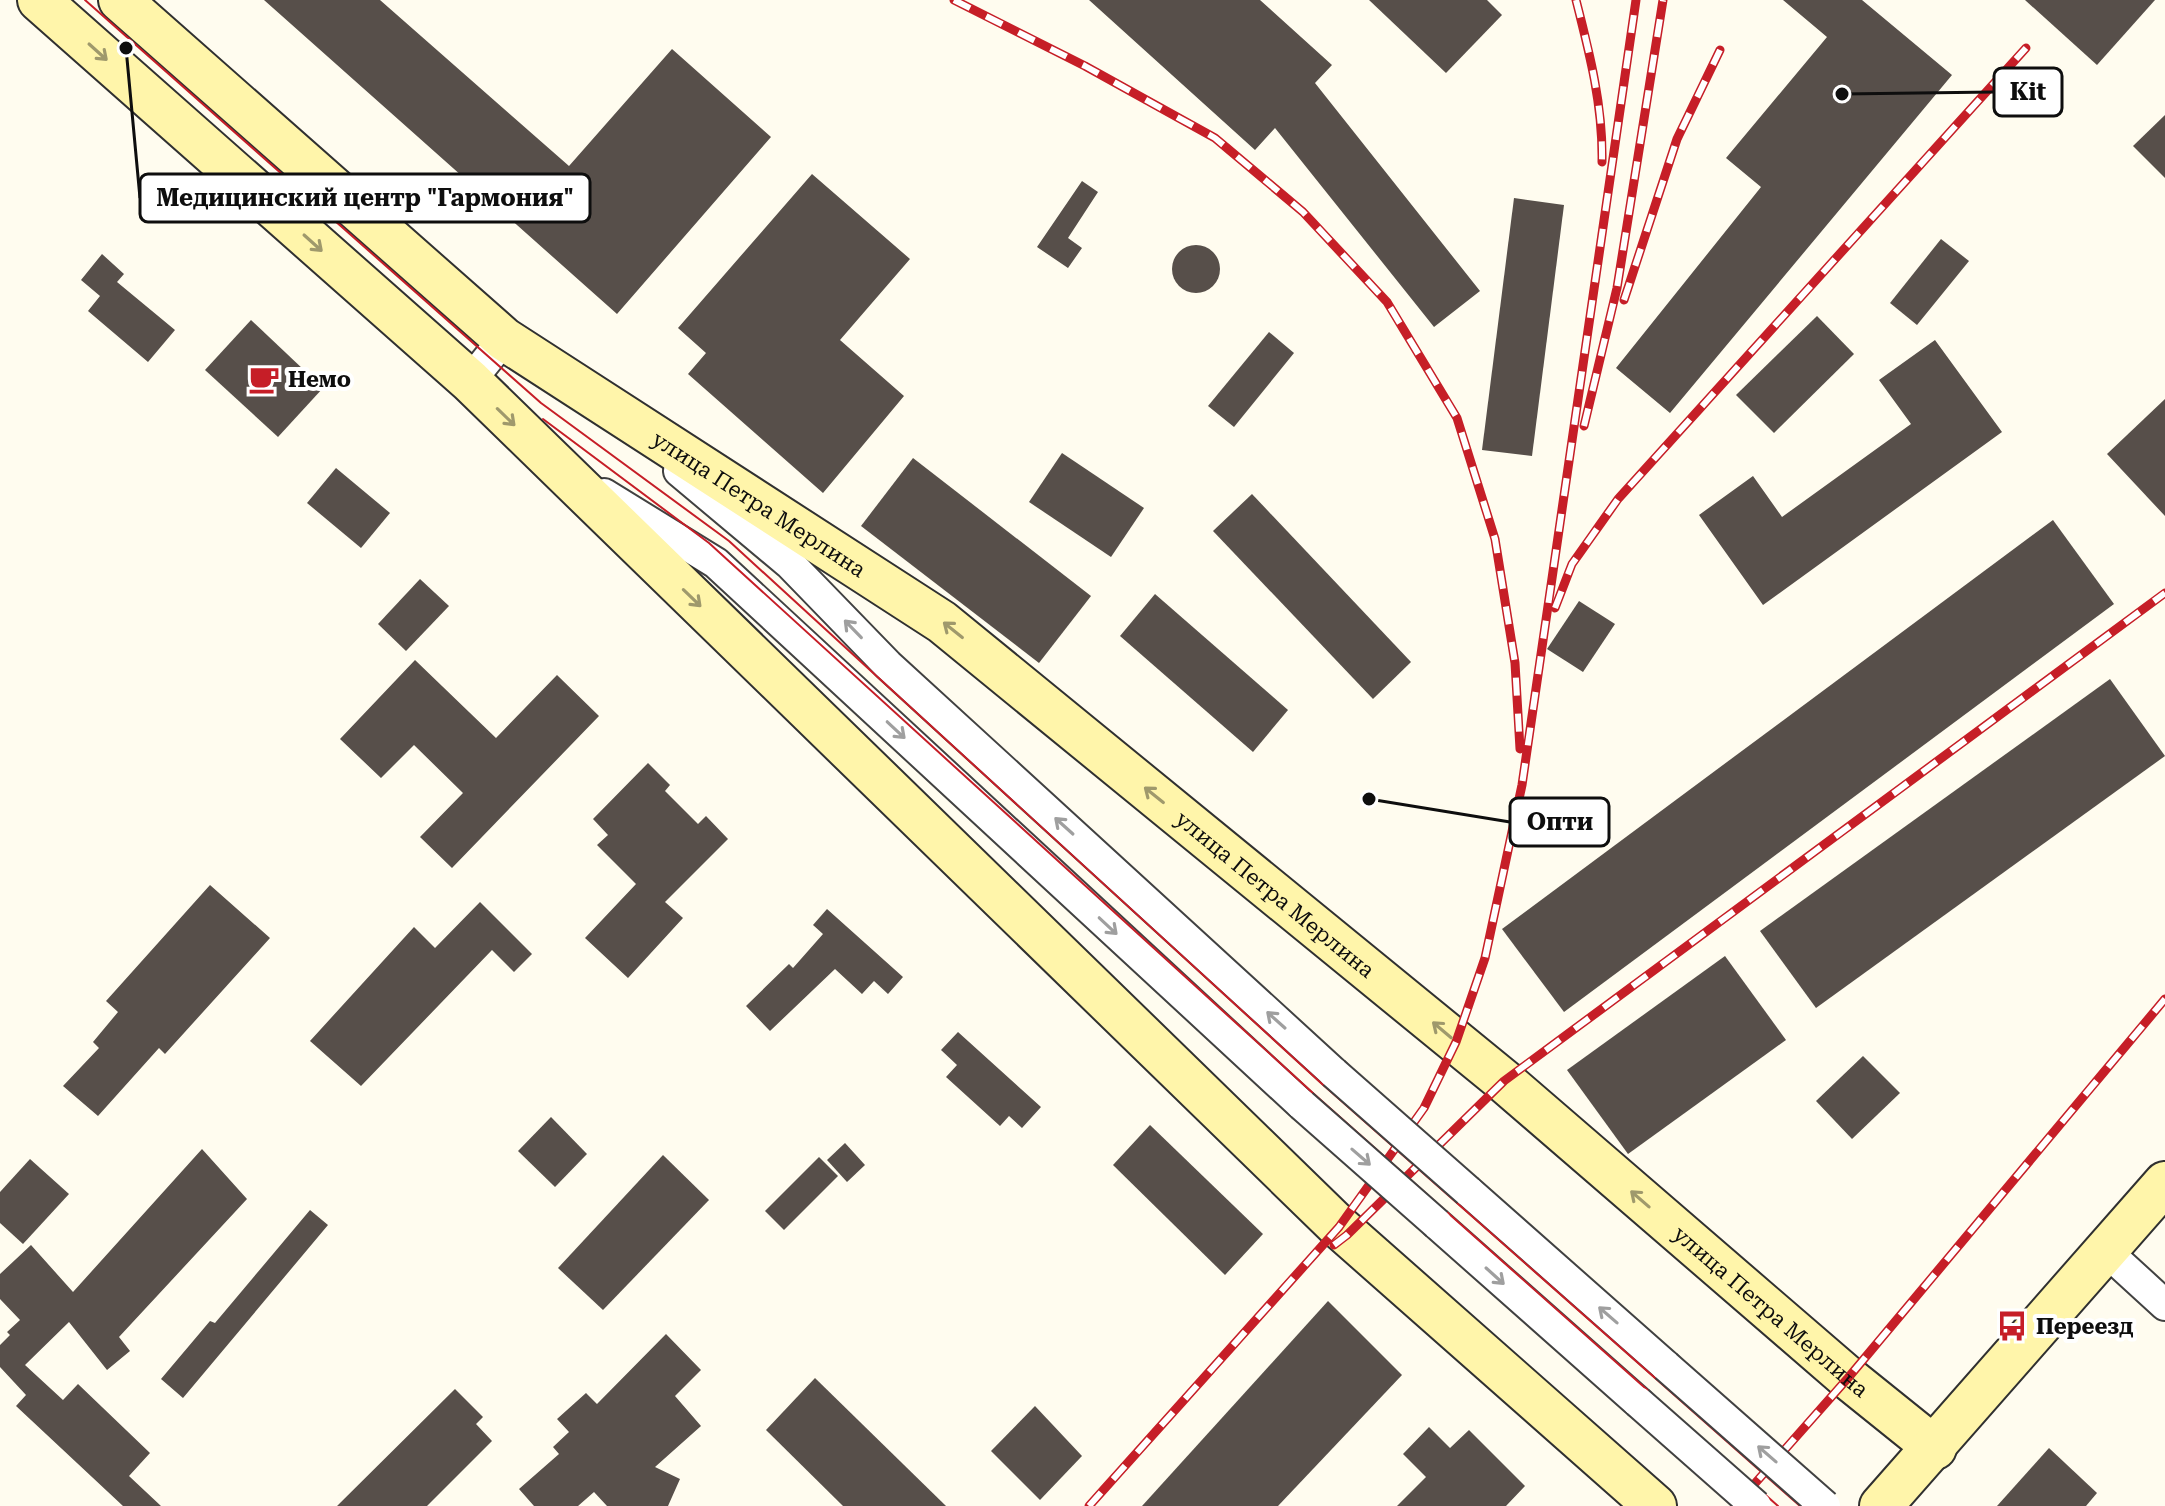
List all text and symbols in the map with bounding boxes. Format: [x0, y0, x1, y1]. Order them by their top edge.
one-way arrow [87, 42, 107, 60]
callout: Kit [1994, 68, 2062, 116]
text: Kit [2010, 78, 2047, 106]
callout: Медицинский центр "Гармония" [140, 174, 590, 222]
text: Медицинский центр "Гармония" [156, 184, 574, 212]
one-way arrow [303, 233, 323, 251]
cafe icon: Немо [247, 362, 281, 396]
place label: Немо [288, 367, 351, 392]
one-way arrow [496, 407, 515, 426]
street label: улица Петра Мерлина [648, 426, 870, 582]
one-way arrow [682, 588, 702, 607]
one-way arrow [844, 619, 863, 639]
one-way arrow [942, 622, 963, 640]
one-way arrow [886, 721, 906, 740]
one-way arrow [1144, 786, 1165, 804]
callout: Опти [1510, 798, 1609, 846]
street label: улица Петра Мерлина [1171, 806, 1379, 983]
text: Опти [1527, 808, 1593, 836]
one-way arrow [1054, 816, 1074, 835]
one-way arrow [1097, 916, 1117, 934]
one-way arrow [1267, 1012, 1287, 1030]
one-way arrow [1432, 1021, 1453, 1039]
one-way arrow [1350, 1148, 1370, 1166]
one-way arrow [1631, 1190, 1651, 1208]
street label: улица Петра Мерлина [1668, 1221, 1873, 1402]
one-way arrow [1485, 1266, 1505, 1284]
one-way arrow [1598, 1306, 1618, 1324]
bus stop icon: Переезд [1995, 1309, 2029, 1343]
place label: Переезд [2036, 1314, 2133, 1339]
one-way arrow [1757, 1446, 1777, 1464]

